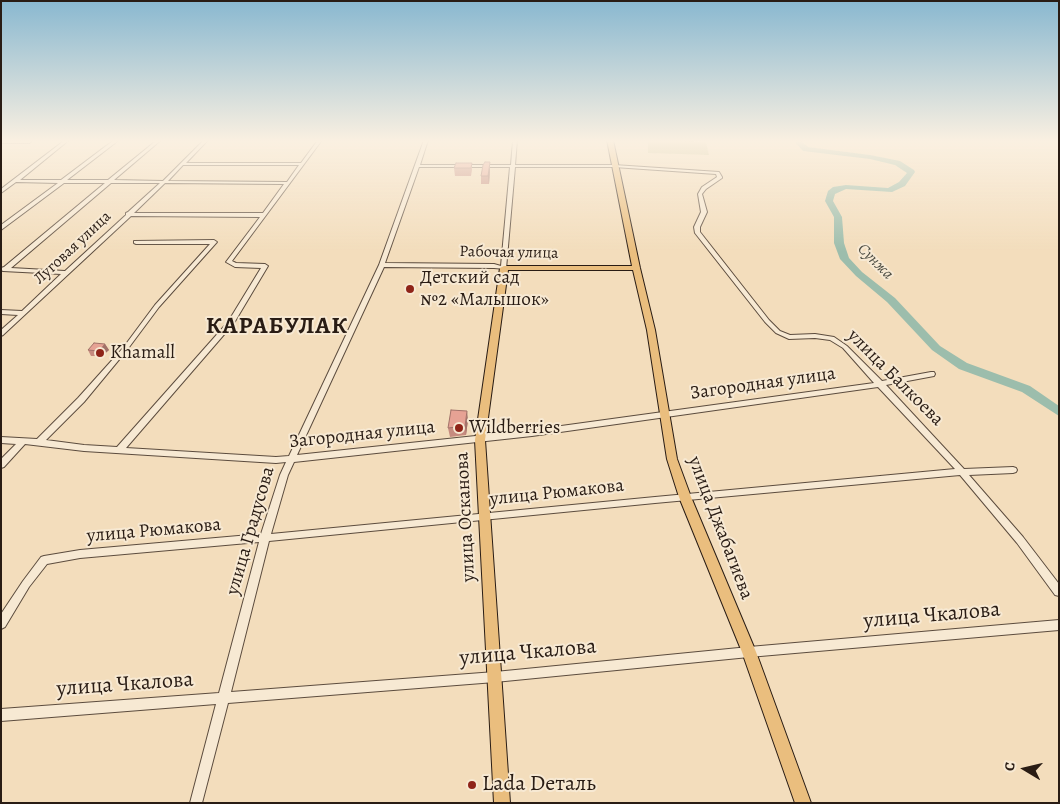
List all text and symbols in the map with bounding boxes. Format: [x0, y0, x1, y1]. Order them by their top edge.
street label: Луговая улица [30, 207, 116, 289]
water label: Сунжа [853, 240, 897, 284]
street label: Рабочая улица [459, 243, 559, 263]
place label: Детский сад №2 «Малышок» [420, 267, 549, 311]
marker: Детский сад №2 «Малышок» [404, 283, 416, 295]
district label: КАРАБУЛАК [205, 313, 349, 341]
street label: улица Балкоева [842, 325, 948, 431]
place label: Khamall [110, 342, 175, 364]
marker: Khamall [94, 347, 106, 359]
street label: Загородная улица [689, 363, 837, 405]
street label: Загородная улица [288, 416, 436, 454]
place label: Wildberries [469, 417, 560, 439]
marker: Wildberries [453, 422, 465, 434]
street label: улица Осканова [451, 451, 481, 583]
street label: улица Джабагиева [682, 453, 758, 603]
street label: улица Градусова [222, 464, 280, 598]
street label: улица Рюмакова [489, 475, 625, 511]
street label: улица Рюмакова [86, 514, 222, 548]
street label: улица Чкалова [862, 597, 1002, 635]
street label: улица Чкалова [458, 634, 598, 672]
street label: улица Чкалова [56, 667, 194, 703]
north arrow [1000, 744, 1050, 794]
text: С [1000, 761, 1020, 772]
place label: Lada Dеталь [482, 772, 596, 798]
marker: Lada Dеталь [466, 779, 478, 791]

